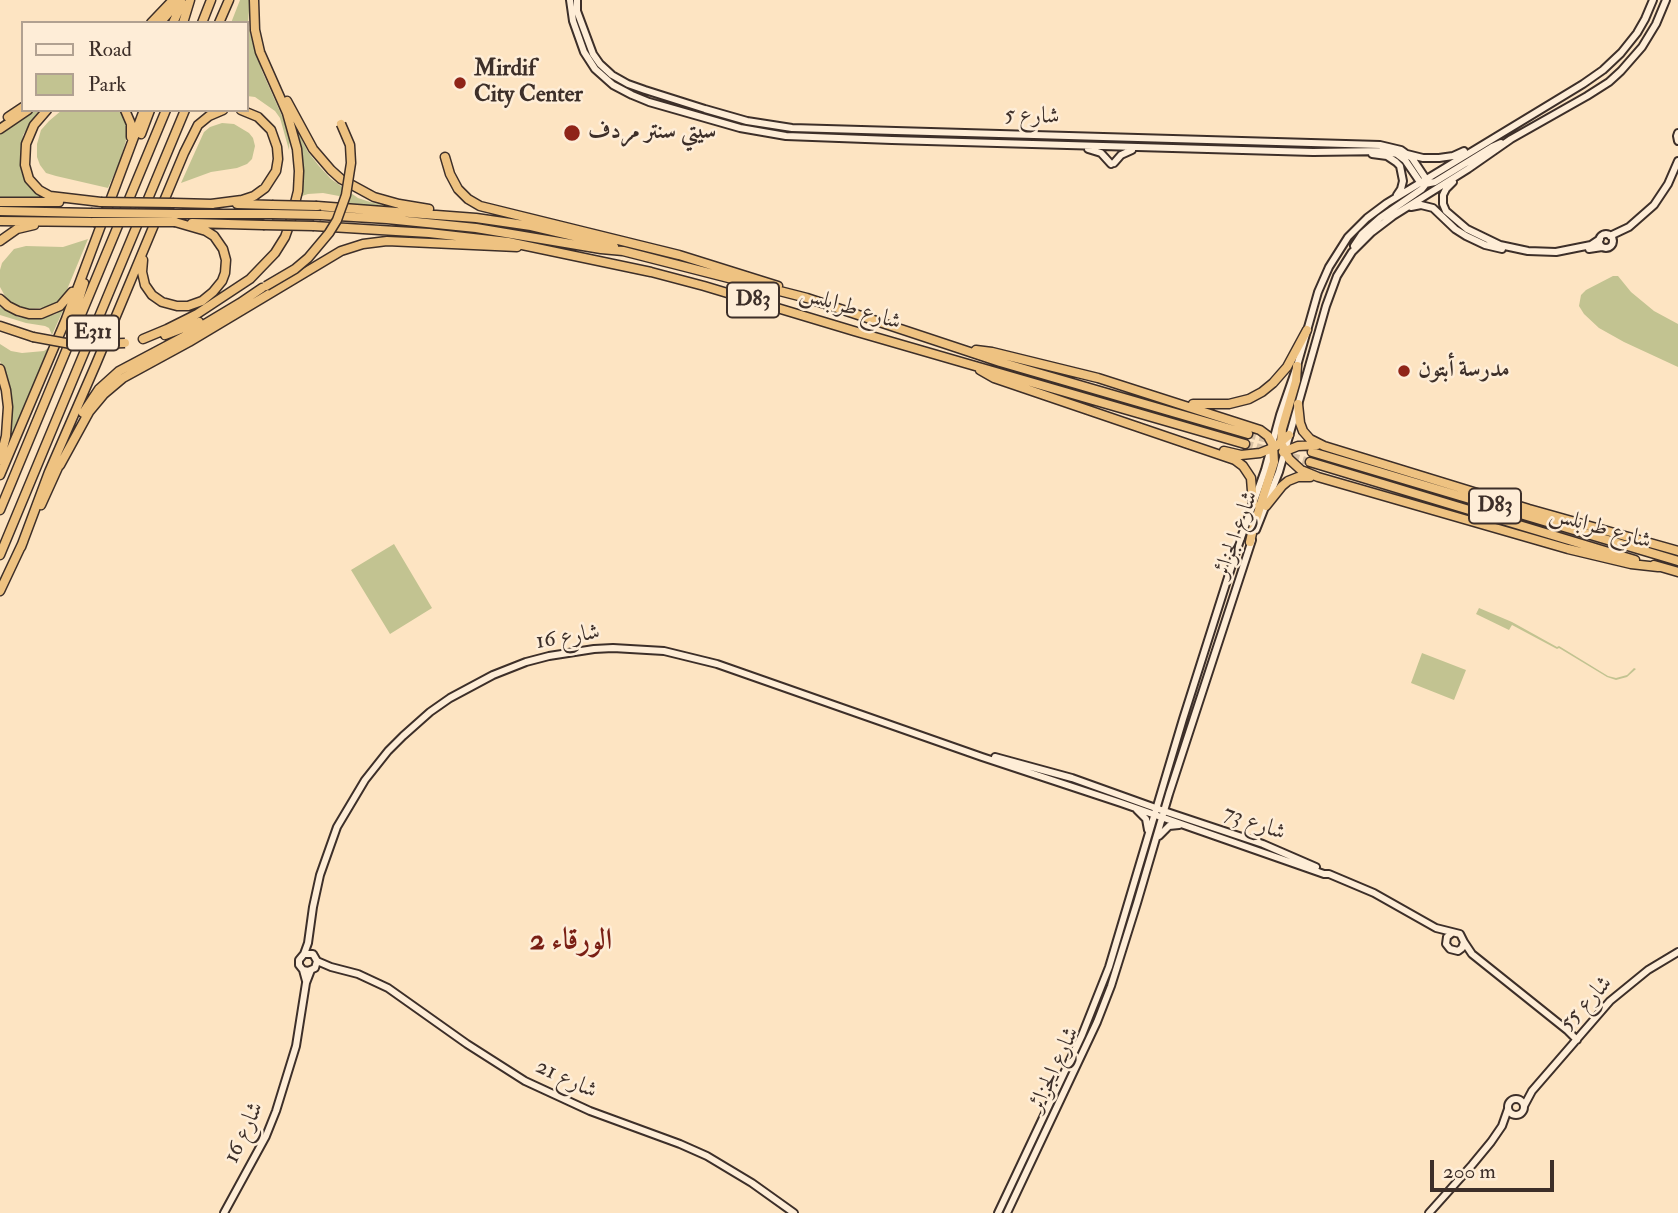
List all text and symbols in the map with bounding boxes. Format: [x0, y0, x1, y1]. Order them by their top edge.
legend [21, 21, 248, 112]
text: Road [88, 36, 132, 63]
place label: Mirdif City Center [474, 56, 583, 110]
text: Park [88, 71, 126, 98]
marker: Mirdif City Center [452, 75, 468, 91]
street label: شارع 5 [1004, 102, 1060, 132]
place label: سيتي سنتر مردف [588, 119, 716, 147]
marker: سيتي سنتر مردف [562, 123, 582, 143]
street label: شارع طرابلس [796, 281, 904, 337]
road number: D83 [727, 282, 779, 318]
road number: E311 [67, 316, 119, 350]
place label: مدرسة أبتون [1418, 357, 1510, 385]
marker: مدرسة أبتون [1396, 363, 1412, 379]
street label: شارع الجزائر [1209, 488, 1265, 582]
road number: D83 [1469, 489, 1521, 524]
street label: شارع طرابلس [1546, 501, 1654, 557]
street label: شارع 16 [534, 619, 602, 657]
street label: شارع 73 [1219, 800, 1289, 848]
district label: الورقاء 2 [530, 925, 612, 961]
street label: شارع 55 [1555, 971, 1619, 1037]
street label: شارع الجزائر [1023, 1023, 1087, 1117]
street label: شارع 21 [531, 1054, 601, 1106]
street label: شارع 16 [219, 1098, 271, 1168]
scale bar [1433, 1146, 1557, 1190]
text: 200 m [1443, 1158, 1496, 1185]

